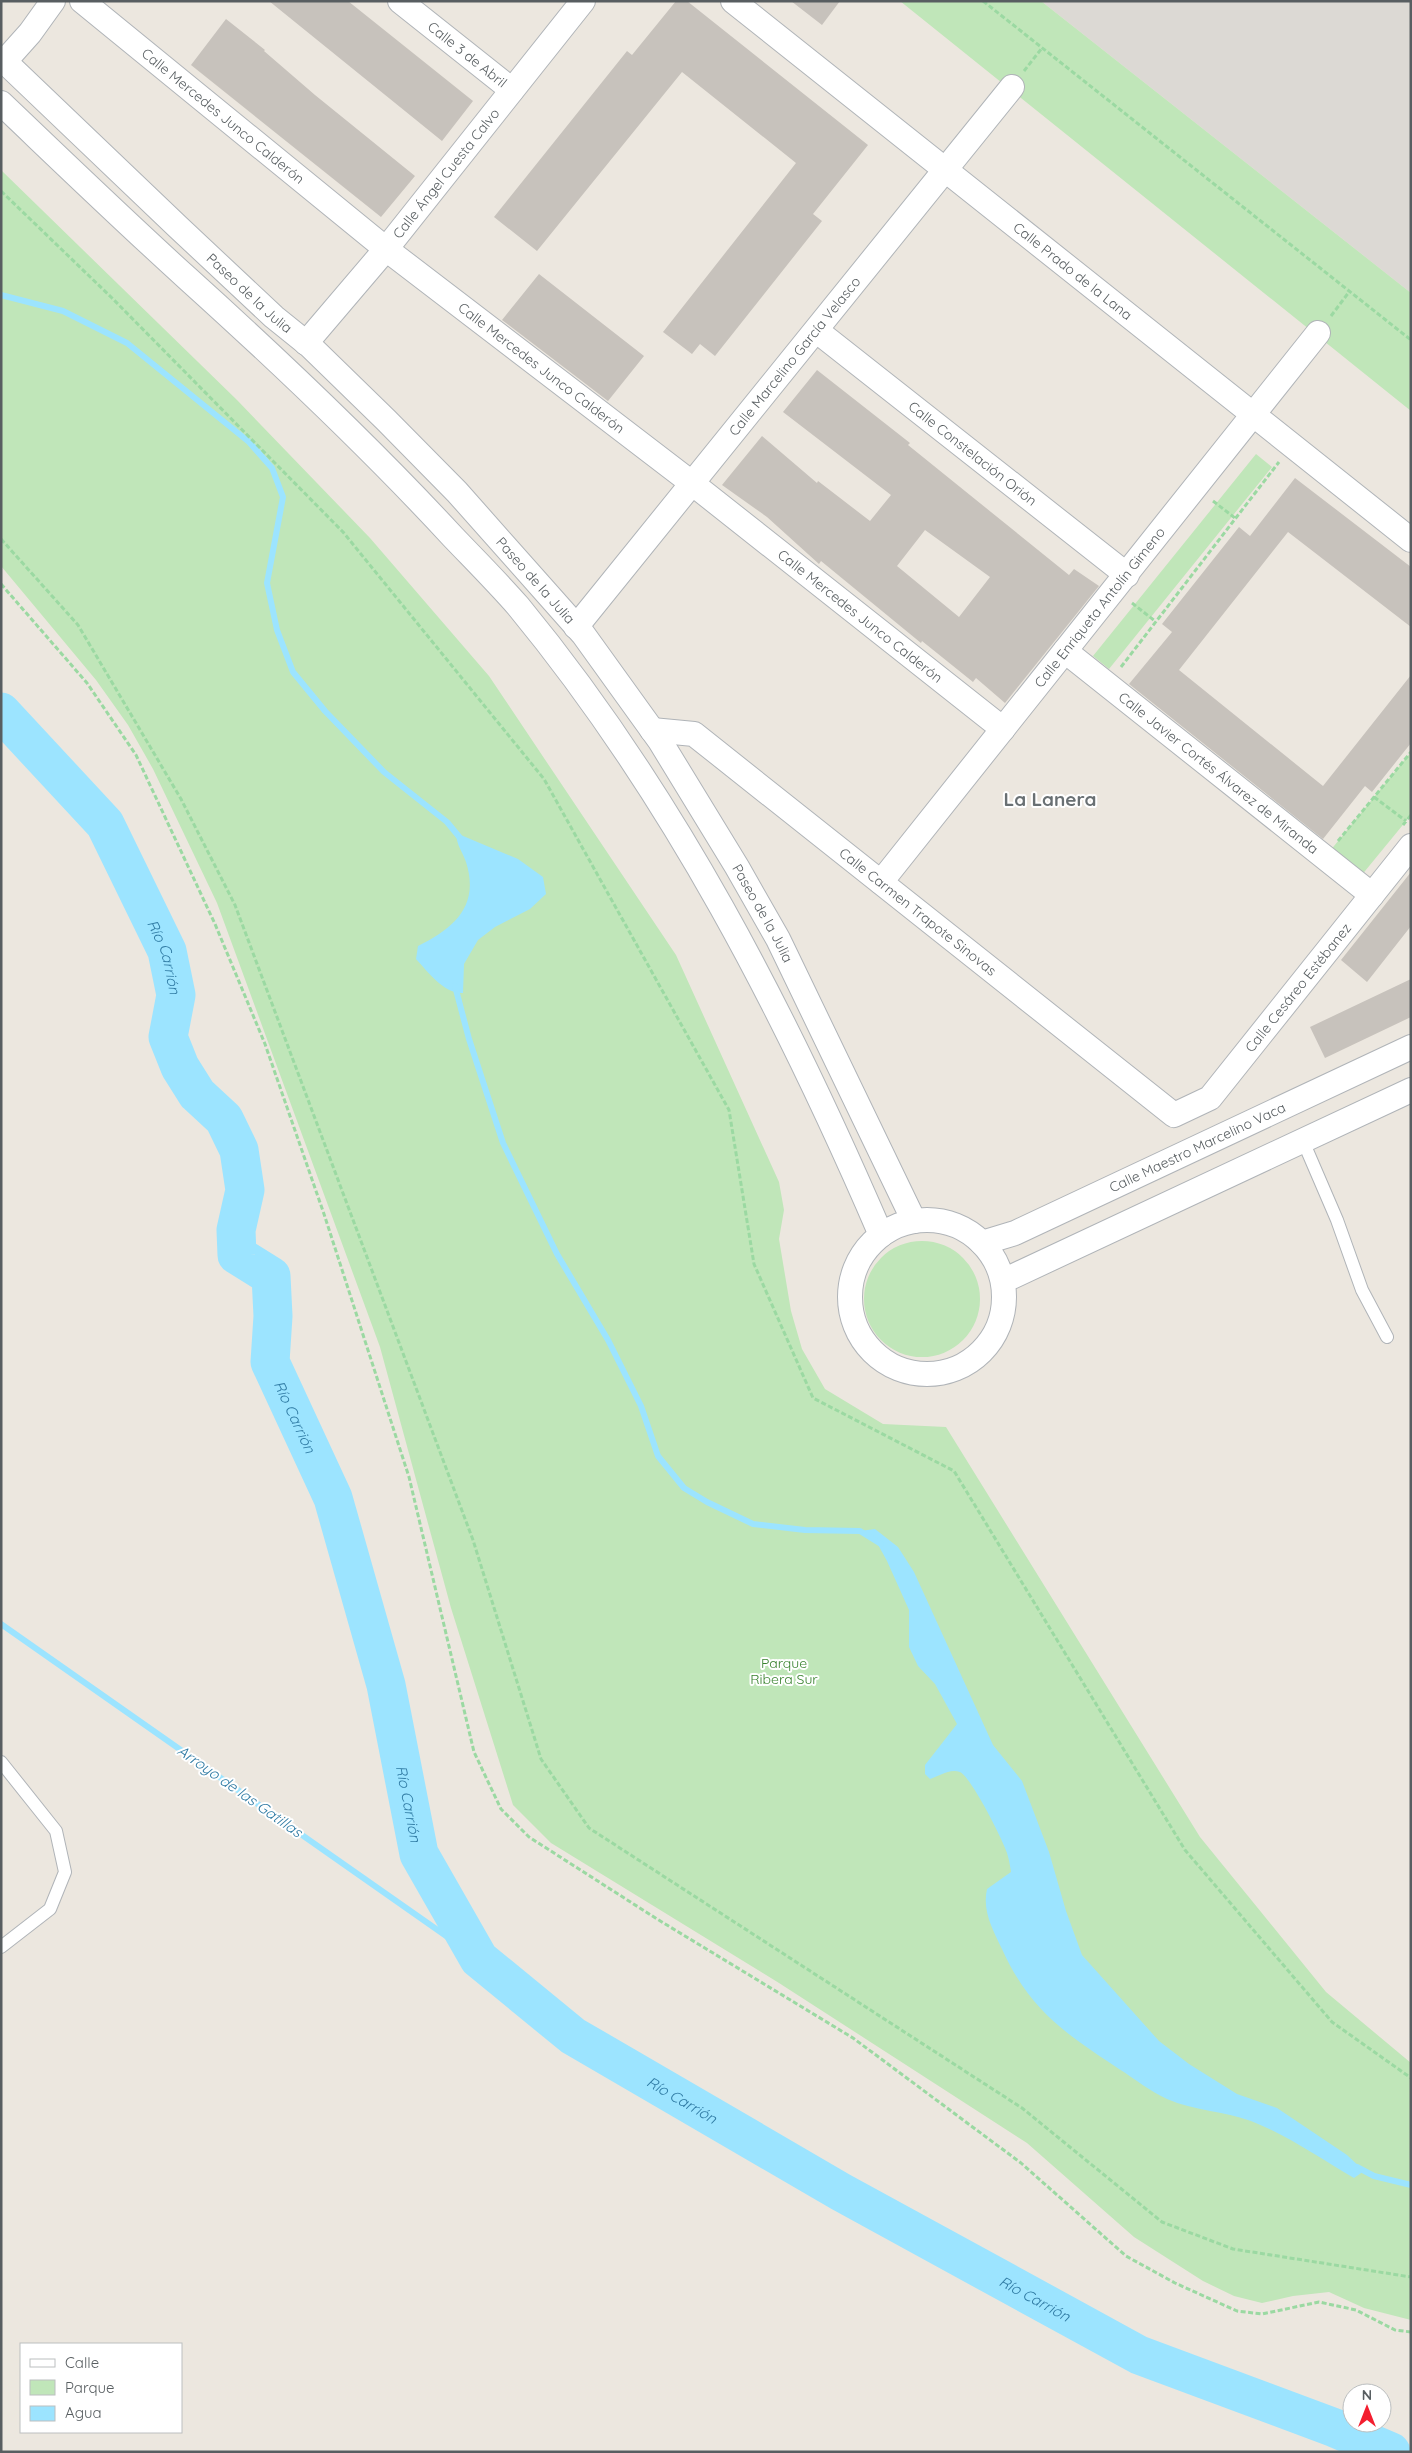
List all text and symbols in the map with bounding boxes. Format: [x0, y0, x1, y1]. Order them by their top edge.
street label: Calle 3 de Abril [424, 18, 511, 92]
street label: Calle Mercedes Junco Calderón [138, 44, 308, 188]
street label: Calle Ángel Cuesta Calvo [389, 105, 503, 242]
street label: Calle Prado de la Lana [1010, 218, 1136, 324]
street label: Paseo de la Julia [203, 249, 296, 337]
street label: Calle Marcelino García Velasco [725, 273, 864, 440]
street label: Calle Mercedes Junco Calderón [454, 298, 628, 437]
street label: Calle Constelación Orión [905, 397, 1041, 510]
street label: Calle Enriqueta Antolín Gimeno [1030, 524, 1169, 691]
street label: Paseo de la Julia [492, 533, 579, 628]
street label: Calle Mercedes Junco Calderón [774, 545, 946, 687]
street label: Calle Javier Cortés Álvarez de Miranda [1115, 688, 1322, 858]
district label: La Lanera [1003, 787, 1097, 811]
street label: Calle Carmen Trapote Sinovas [836, 844, 1000, 980]
street label: Paseo de la Julia [728, 861, 797, 966]
water label: Río Carrión [144, 916, 185, 996]
street label: Calle Cesáreo Estébanez [1241, 919, 1355, 1056]
street label: Calle Maestro Marcelino Vaca [1106, 1098, 1288, 1196]
water label: Río Carrión [270, 1377, 320, 1456]
park label: Parque Ribera Sur [750, 1654, 818, 1688]
water label: Arroyo de las Gatillas [174, 1741, 307, 1842]
water label: Río Carrión [392, 1764, 426, 1844]
water label: Río Carrión [644, 2072, 721, 2127]
water label: Río Carrión [996, 2271, 1074, 2325]
legend [20, 2343, 182, 2433]
text: Calle [65, 2353, 99, 2372]
text: Parque [65, 2378, 115, 2397]
north arrow [1342, 2383, 1392, 2433]
text: N [1362, 2386, 1372, 2404]
text: Agua [65, 2403, 102, 2422]

